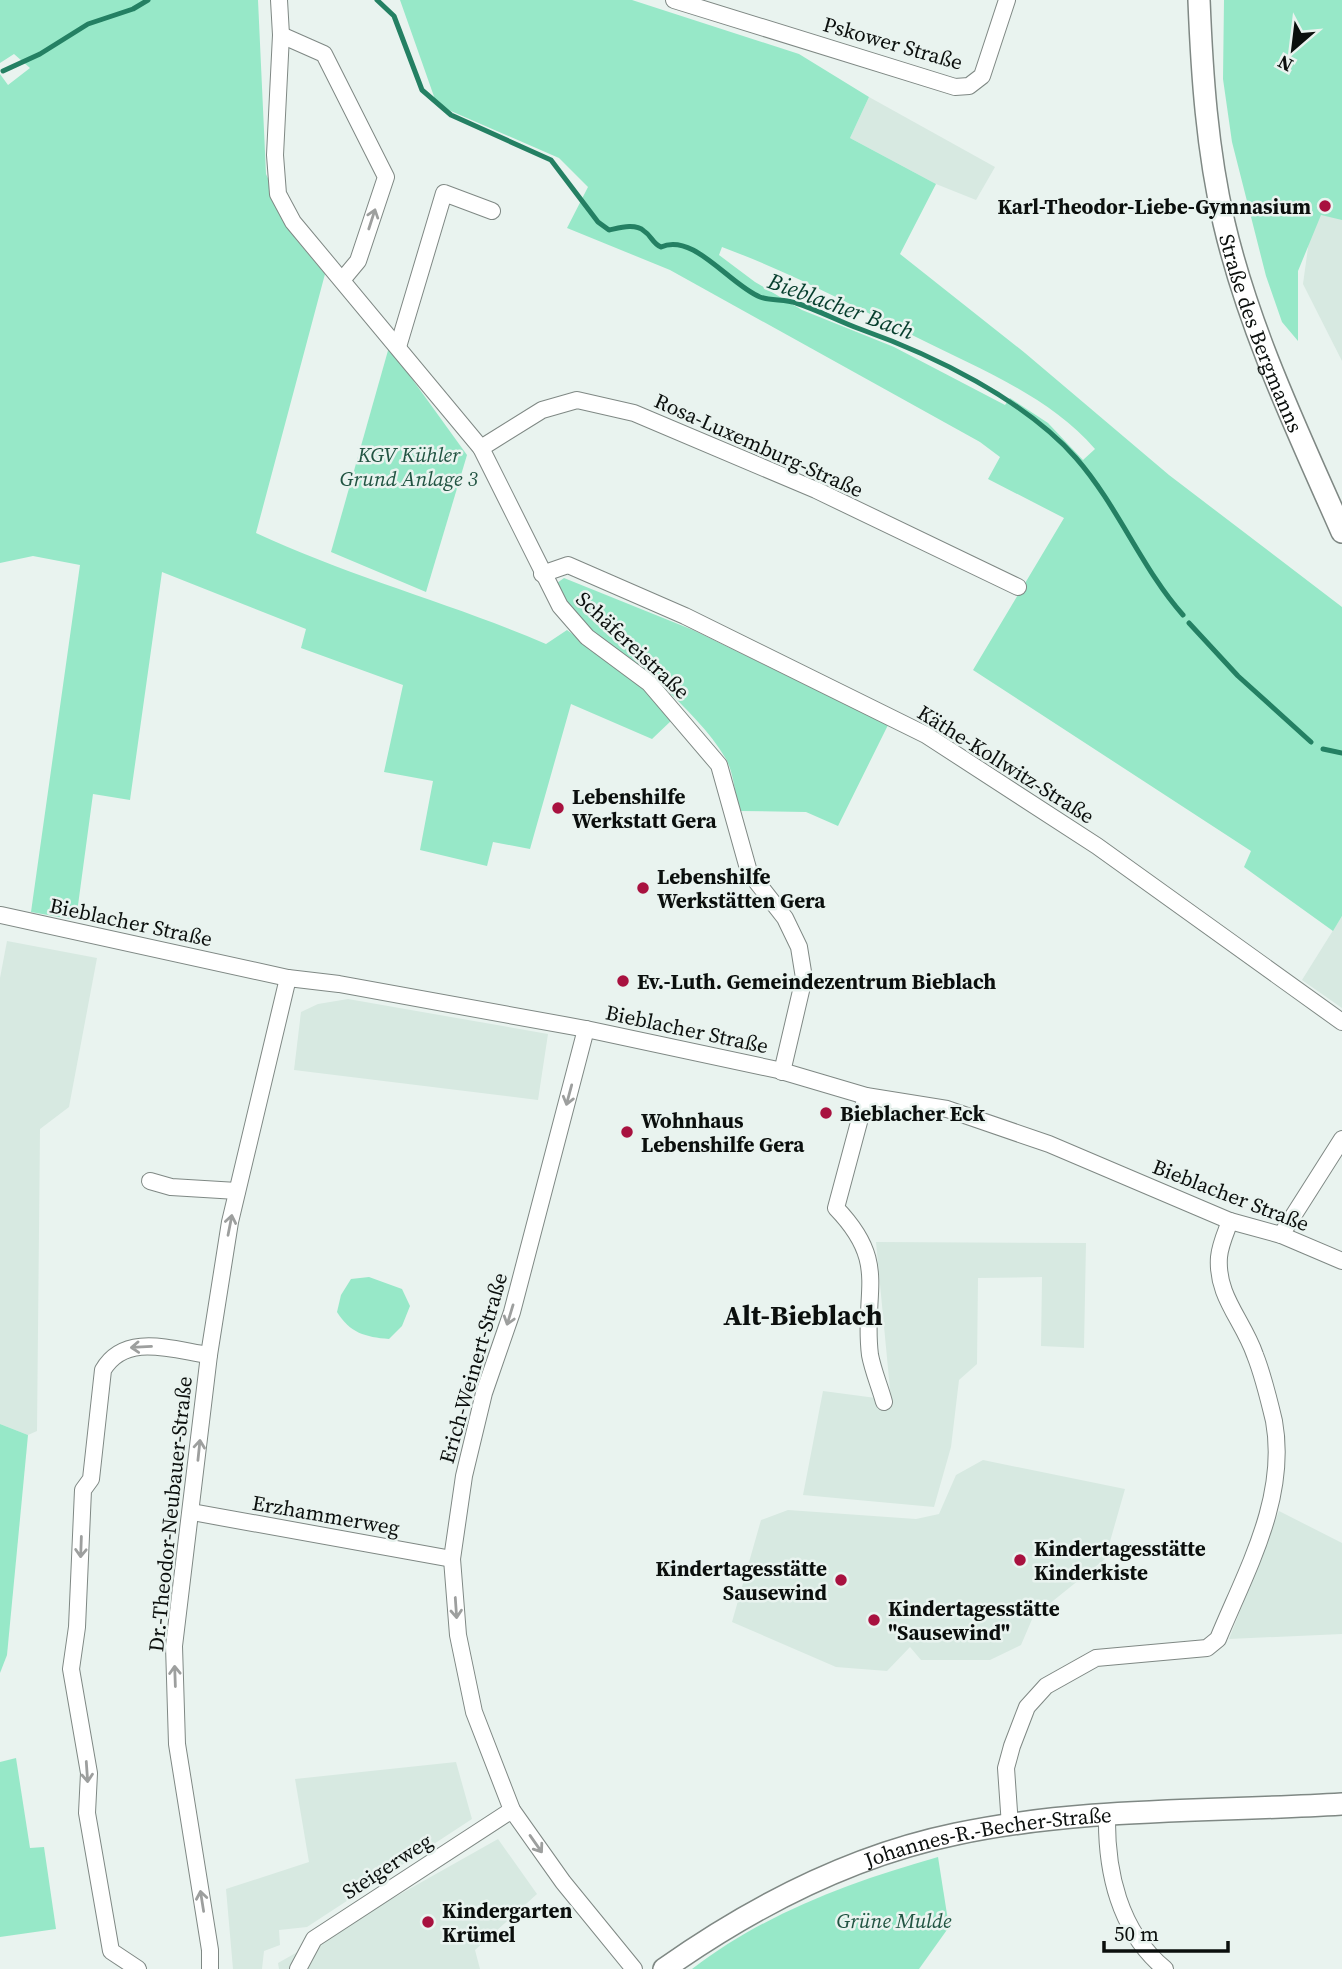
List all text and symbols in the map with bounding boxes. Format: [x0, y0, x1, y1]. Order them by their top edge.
street label: Pskower Straße [820, 9, 966, 77]
north arrow [1258, 14, 1328, 84]
text: N [1273, 49, 1297, 79]
place label: Karl-Theodor-Liebe-Gymnasium [997, 192, 1311, 221]
marker: Karl-Theodor-Liebe-Gymnasium [1317, 198, 1333, 214]
one-way arrow [367, 209, 379, 231]
street label: Straße des Bergmanns [1213, 231, 1311, 437]
water label: Bieblacher Bach [763, 264, 919, 347]
street label: Rosa-Luxemburg-Straße [650, 386, 868, 504]
park label: KGV Kühler Grund Anlage 3 [340, 440, 478, 493]
street label: Schäfereistraße [570, 585, 696, 705]
street label: Käthe-Kollwitz-Straße [912, 698, 1100, 830]
place label: Lebenshilfe Werkstatt Gera [572, 782, 718, 835]
marker: Lebenshilfe Werkstatt Gera [550, 800, 566, 816]
place label: Lebenshilfe Werkstätten Gera [657, 862, 826, 915]
marker: Lebenshilfe Werkstätten Gera [635, 880, 651, 896]
street label: Bieblacher Straße [47, 891, 215, 953]
place label: Ev.-Luth. Gemeindezentrum Bieblach [637, 967, 996, 996]
marker: Ev.-Luth. Gemeindezentrum Bieblach [615, 973, 631, 989]
street label: Bieblacher Straße [603, 998, 771, 1060]
one-way arrow [562, 1083, 575, 1106]
place label: Bieblacher Eck [840, 1099, 985, 1128]
marker: Bieblacher Eck [818, 1105, 834, 1121]
place label: Wohnhaus Lebenshilfe Gera [641, 1106, 805, 1159]
marker: Wohnhaus Lebenshilfe Gera [619, 1124, 635, 1140]
street label: Bieblacher Straße [1149, 1152, 1313, 1238]
one-way arrow [224, 1214, 237, 1237]
street label: Erich-Weinert-Straße [432, 1269, 514, 1467]
district label: Alt-Bieblach [723, 1296, 883, 1334]
one-way arrow [503, 1304, 516, 1326]
one-way arrow [130, 1341, 153, 1354]
street label: Dr.-Theodor-Neubauer-Straße [141, 1375, 199, 1653]
one-way arrow [192, 1439, 205, 1462]
street label: Erzhammerweg [250, 1488, 402, 1542]
place label: Kindertagesstätte Kinderkiste [1034, 1534, 1206, 1587]
one-way arrow [74, 1535, 87, 1558]
marker: Kindertagesstätte Kinderkiste [1012, 1552, 1028, 1568]
place label: Kindertagesstätte Sausewind [655, 1554, 828, 1607]
marker: Kindertagesstätte Sausewind [833, 1572, 849, 1588]
place label: Kindertagesstätte "Sausewind" [888, 1594, 1060, 1647]
one-way arrow [450, 1596, 463, 1619]
marker: Kindertagesstätte "Sausewind" [866, 1612, 882, 1628]
one-way arrow [169, 1665, 182, 1688]
one-way arrow [81, 1761, 94, 1784]
street label: Johannes-R.-Becher-Straße [859, 1800, 1112, 1874]
street label: Steigerweg [336, 1826, 438, 1906]
one-way arrow [528, 1834, 543, 1853]
one-way arrow [195, 1890, 208, 1913]
place label: Kindergarten Krümel [442, 1896, 572, 1949]
park label: Grüne Mulde [836, 1906, 952, 1935]
scale bar [1104, 1910, 1228, 1954]
marker: Kindergarten Krümel [420, 1914, 436, 1930]
text: 50 m [1114, 1919, 1159, 1948]

